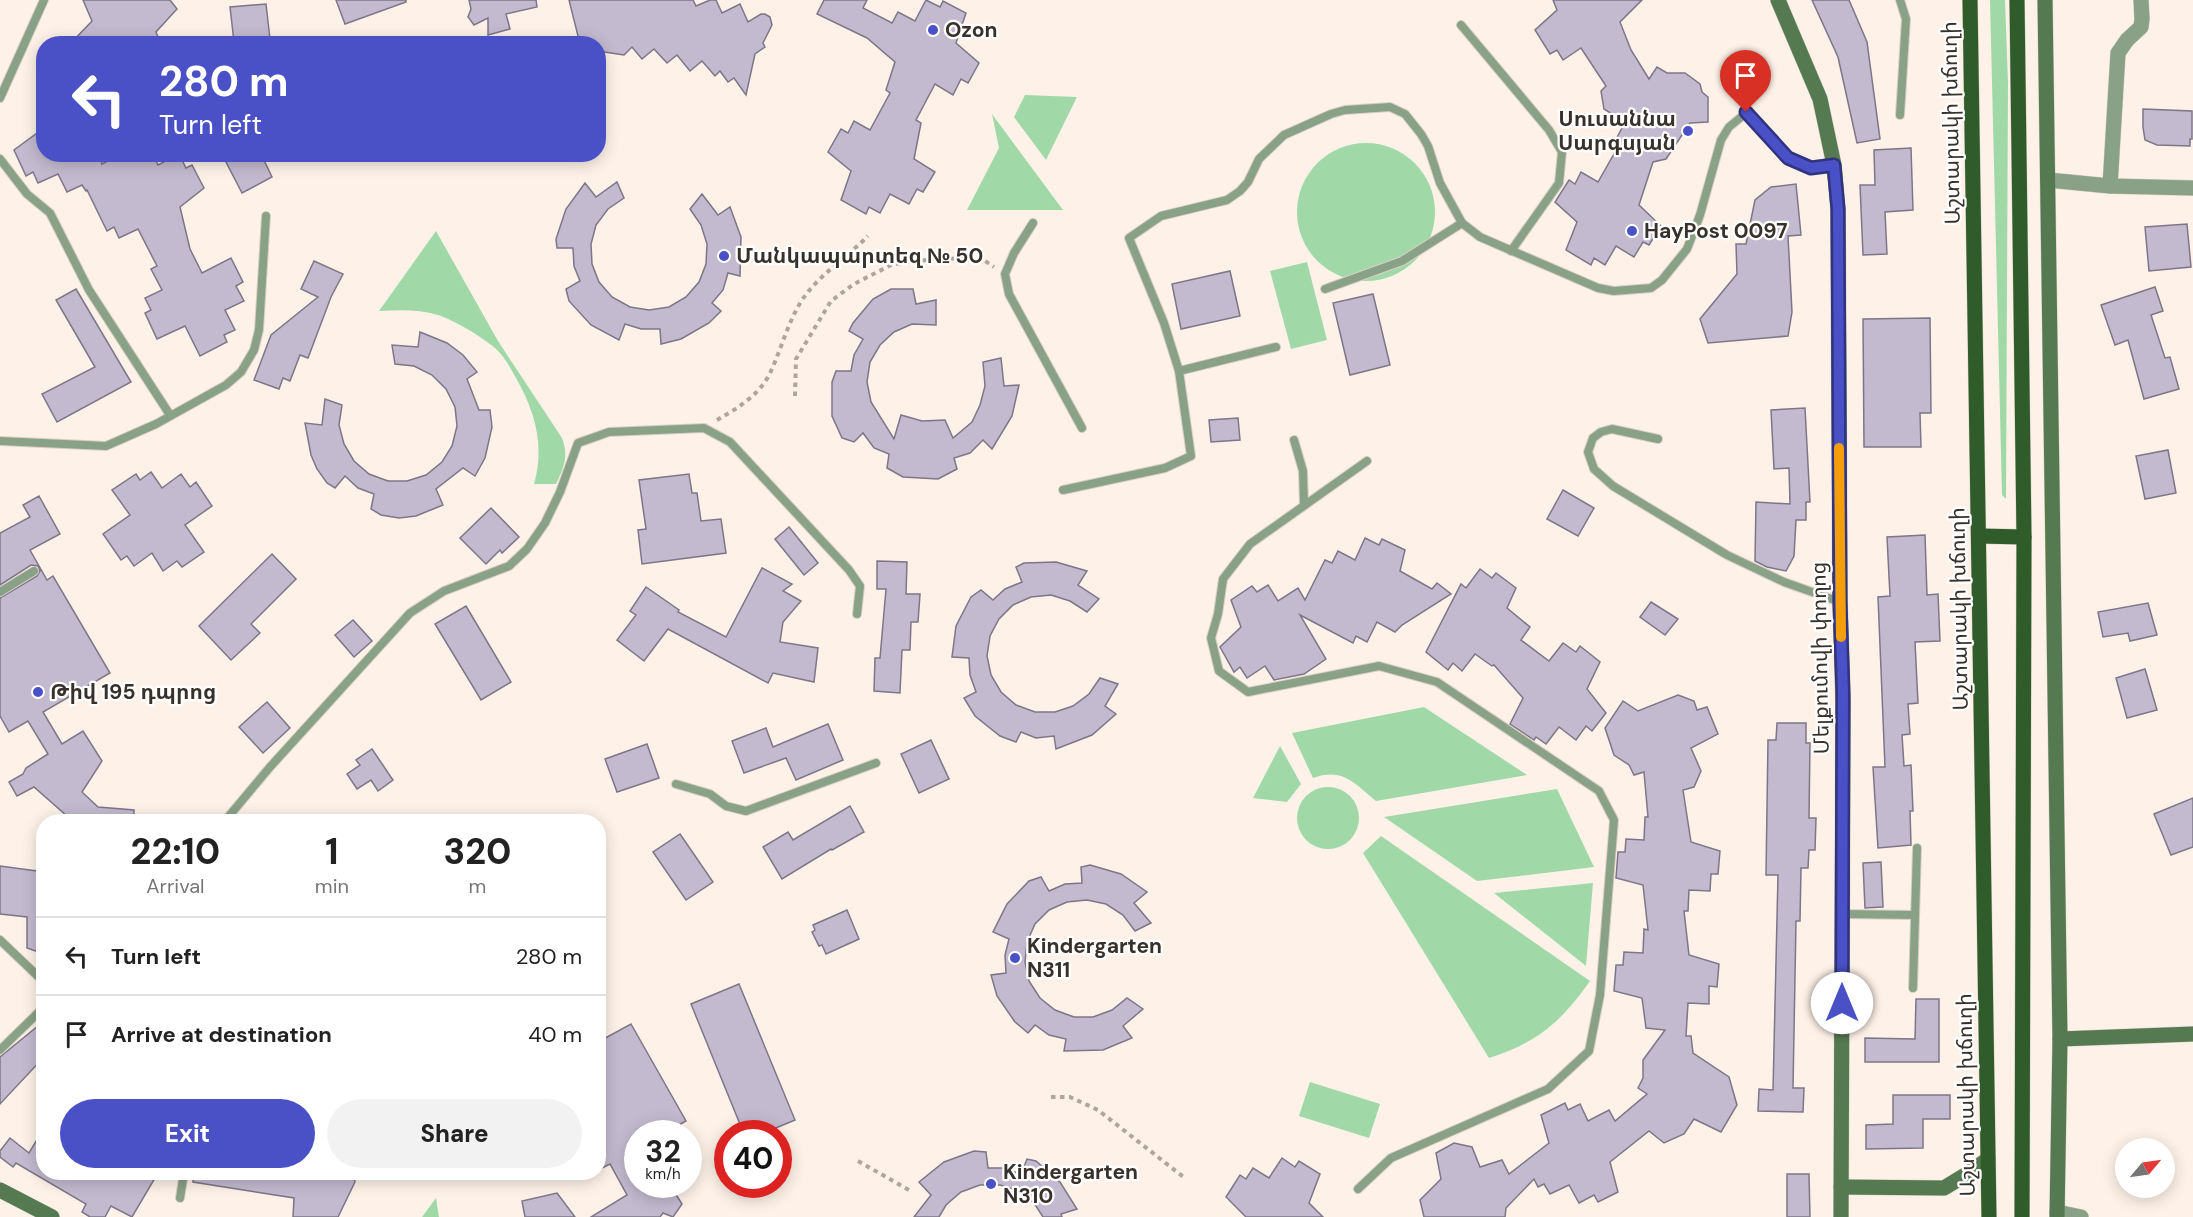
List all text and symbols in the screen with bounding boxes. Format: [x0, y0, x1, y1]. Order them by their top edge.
place label: Ozon [945, 16, 998, 44]
street label: Աշտարակի խճուղի [1935, 21, 1967, 225]
marker: Ozon [926, 23, 940, 37]
pin [1720, 50, 1771, 112]
text: 280 m [159, 54, 289, 109]
icon: arrive [1729, 59, 1762, 92]
icon: left [60, 60, 138, 138]
place label: Սուսաննա Սարգսյան [1558, 105, 1676, 157]
text: Turn left [159, 107, 262, 142]
marker: Սուսաննա Սարգսյան [1681, 124, 1695, 138]
place label: HayPost 0097 [1644, 217, 1788, 245]
marker: HayPost 0097 [1625, 224, 1639, 238]
place label: Մանկապարտեզ № 50 [736, 242, 983, 270]
marker: Մանկապարտեզ № 50 [717, 249, 731, 263]
street label: Աշտարակի խճուղի [1943, 507, 1975, 711]
street label: Մելքումովի փողոց [1804, 561, 1836, 755]
place label: Թիվ 195 դպրոց [50, 678, 216, 706]
marker: Թիվ 195 դպրոց [31, 685, 45, 699]
text: 22:10 [131, 828, 220, 875]
text: 1 [325, 828, 339, 875]
text: 320 [444, 828, 511, 875]
text: Arrival [146, 873, 205, 899]
text: min [315, 873, 349, 899]
text: m [469, 873, 486, 899]
place label: Kindergarten N311 [1027, 932, 1162, 984]
icon: left [60, 940, 93, 973]
text: Turn left [111, 942, 201, 971]
text: 280 m [516, 942, 582, 971]
marker: Kindergarten N311 [1008, 951, 1022, 965]
position arrow [1810, 971, 1874, 1035]
street label: Աշտարակի խճուղի [1950, 993, 1982, 1197]
icon: arrive [60, 1018, 93, 1051]
text: Arrive at destination [111, 1020, 332, 1049]
text: 40 m [528, 1020, 582, 1049]
button: Exit [60, 1099, 315, 1168]
button: Share [327, 1099, 582, 1168]
speed limit sign: 40 [714, 1120, 792, 1198]
text: 32 [645, 1132, 681, 1171]
north arrow [2115, 1138, 2175, 1198]
map controls [2115, 1138, 2175, 1198]
place label: Kindergarten N310 [1003, 1158, 1138, 1210]
text: km/h [645, 1164, 681, 1184]
marker: Kindergarten N310 [984, 1177, 998, 1191]

